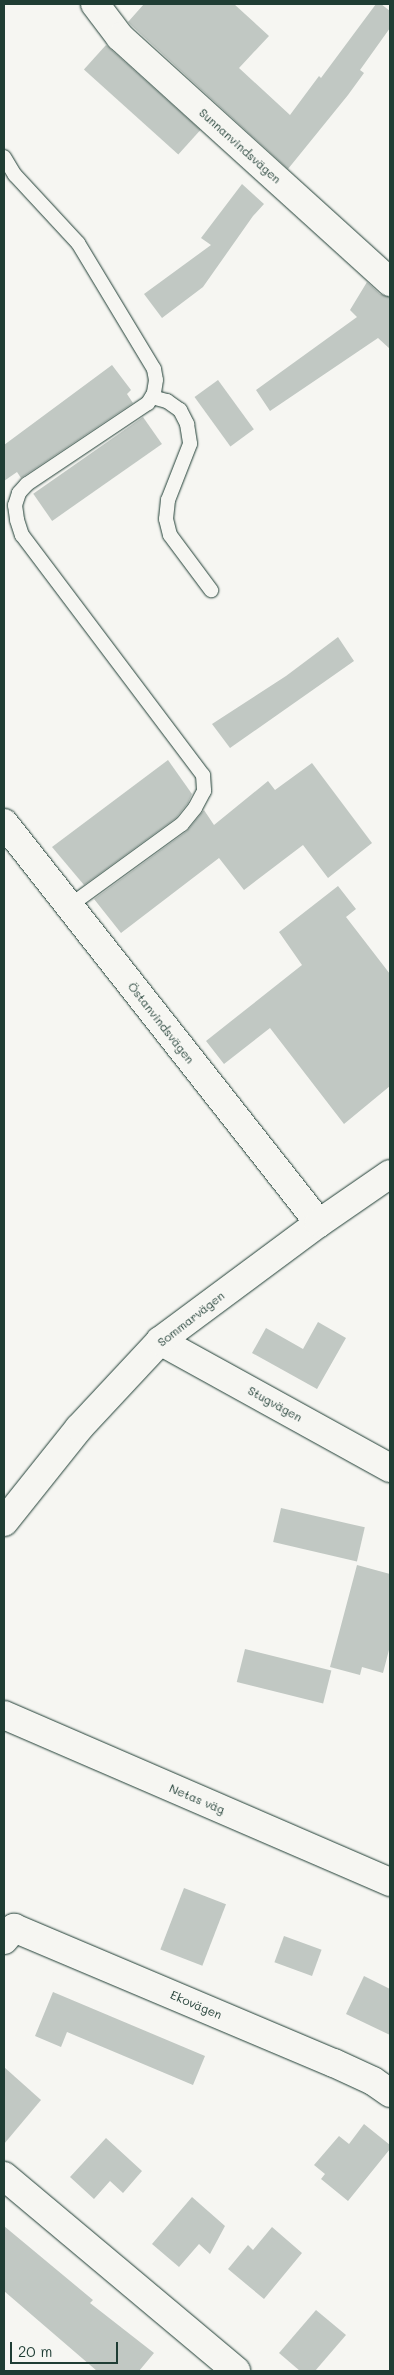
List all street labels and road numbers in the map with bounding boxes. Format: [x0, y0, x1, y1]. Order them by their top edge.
street label: Sunnanvindsvägen [196, 105, 284, 187]
street label: Östanvindsvägen [125, 979, 197, 1067]
street label: Sommarvägen [155, 1288, 227, 1350]
street label: Stugvägen [245, 1383, 305, 1425]
street label: Netas väg [167, 1781, 227, 1817]
street label: Ekovägen [168, 1988, 224, 2022]

